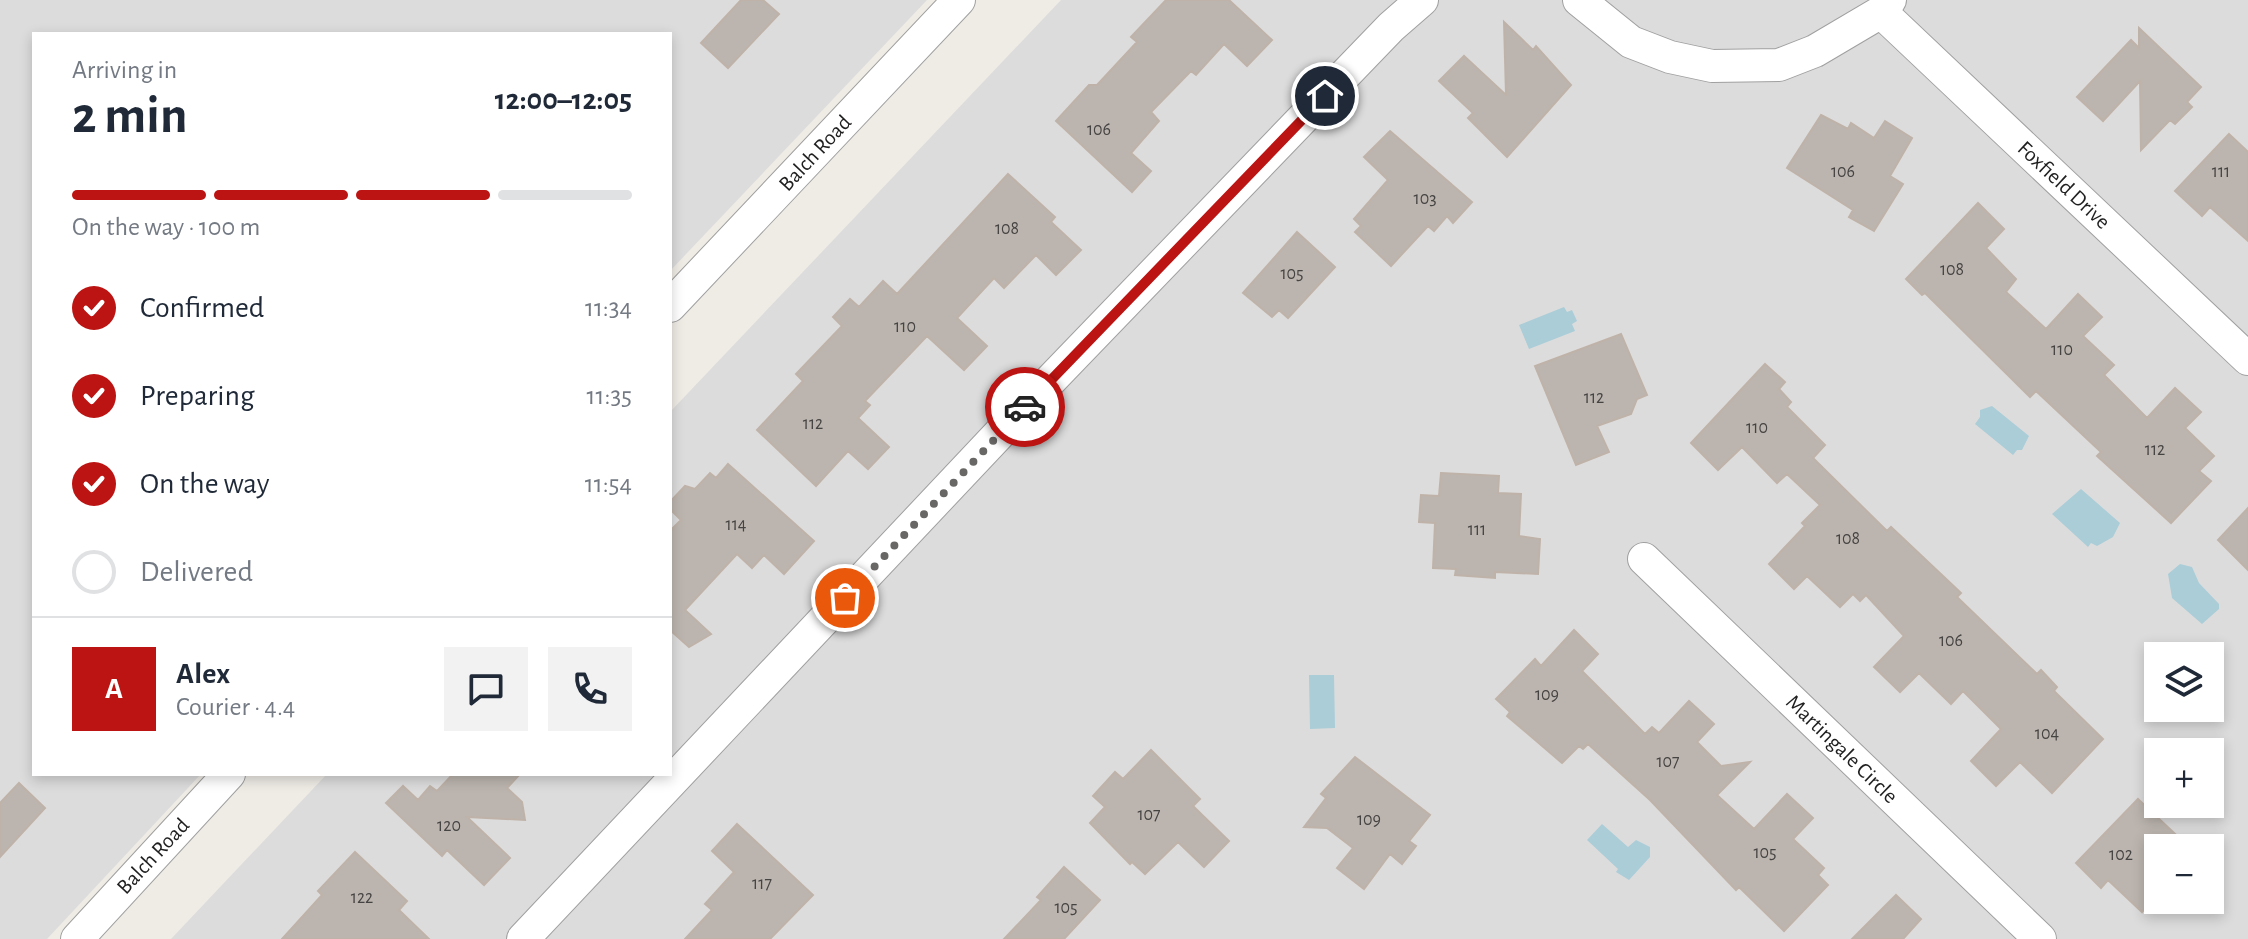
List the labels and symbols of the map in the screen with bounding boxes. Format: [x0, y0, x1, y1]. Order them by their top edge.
pin [1291, 62, 1359, 130]
street label: Balch Road [775, 111, 855, 195]
house number: 106 [1087, 121, 1111, 139]
street label: Foxfield Drive [2014, 137, 2114, 233]
house number: 106 [1831, 163, 1855, 181]
house number: 111 [2212, 163, 2230, 181]
house number: 103 [1413, 190, 1437, 208]
house number: 108 [995, 220, 1019, 238]
house number: 108 [1940, 261, 1964, 279]
house number: 105 [1280, 265, 1304, 283]
house number: 110 [894, 318, 916, 336]
house number: 110 [2051, 341, 2073, 359]
courier [985, 367, 1065, 447]
house number: 112 [1584, 389, 1604, 407]
house number: 112 [803, 415, 823, 433]
house number: 110 [1746, 419, 1768, 437]
house number: 112 [2145, 441, 2165, 459]
house number: 114 [725, 516, 747, 534]
house number: 111 [1468, 521, 1486, 539]
house number: 108 [1836, 530, 1860, 548]
pin [811, 564, 879, 632]
house number: 106 [1939, 632, 1963, 650]
house number: 109 [1535, 686, 1559, 704]
street label: Martingale Circle [1782, 691, 1902, 807]
house number: 104 [2035, 725, 2060, 743]
house number: 107 [1656, 753, 1680, 771]
house number: 107 [1137, 806, 1161, 824]
house number: 109 [1357, 811, 1381, 829]
street label: Balch Road [113, 814, 193, 898]
house number: 120 [437, 817, 461, 835]
house number: 105 [1753, 844, 1777, 862]
house number: 102 [2109, 846, 2133, 864]
house number: 117 [752, 875, 772, 893]
house number: 122 [351, 889, 373, 907]
house number: 105 [1054, 899, 1078, 917]

